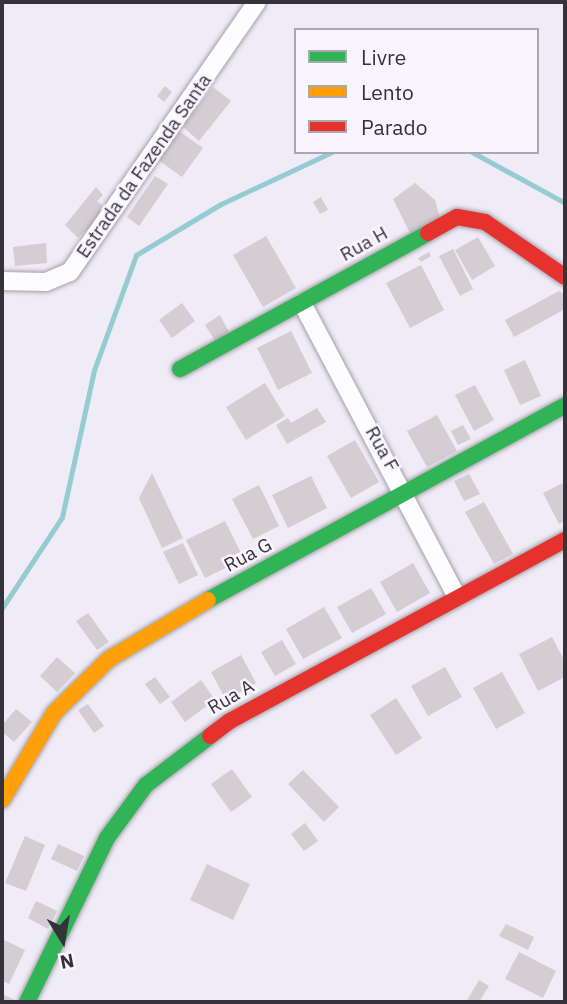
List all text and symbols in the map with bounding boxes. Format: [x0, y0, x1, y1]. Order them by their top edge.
legend [294, 28, 539, 154]
text: Livre [361, 43, 406, 71]
street label: Estrada da Fazenda Santa [72, 70, 216, 262]
text: Lento [361, 78, 414, 106]
text: Parado [361, 113, 428, 141]
street label: Rua H [336, 222, 392, 266]
street label: Rua F [360, 422, 404, 476]
street label: Rua G [220, 533, 276, 577]
street label: Rua A [204, 675, 258, 719]
north arrow [28, 906, 98, 976]
text: N [58, 949, 76, 975]

